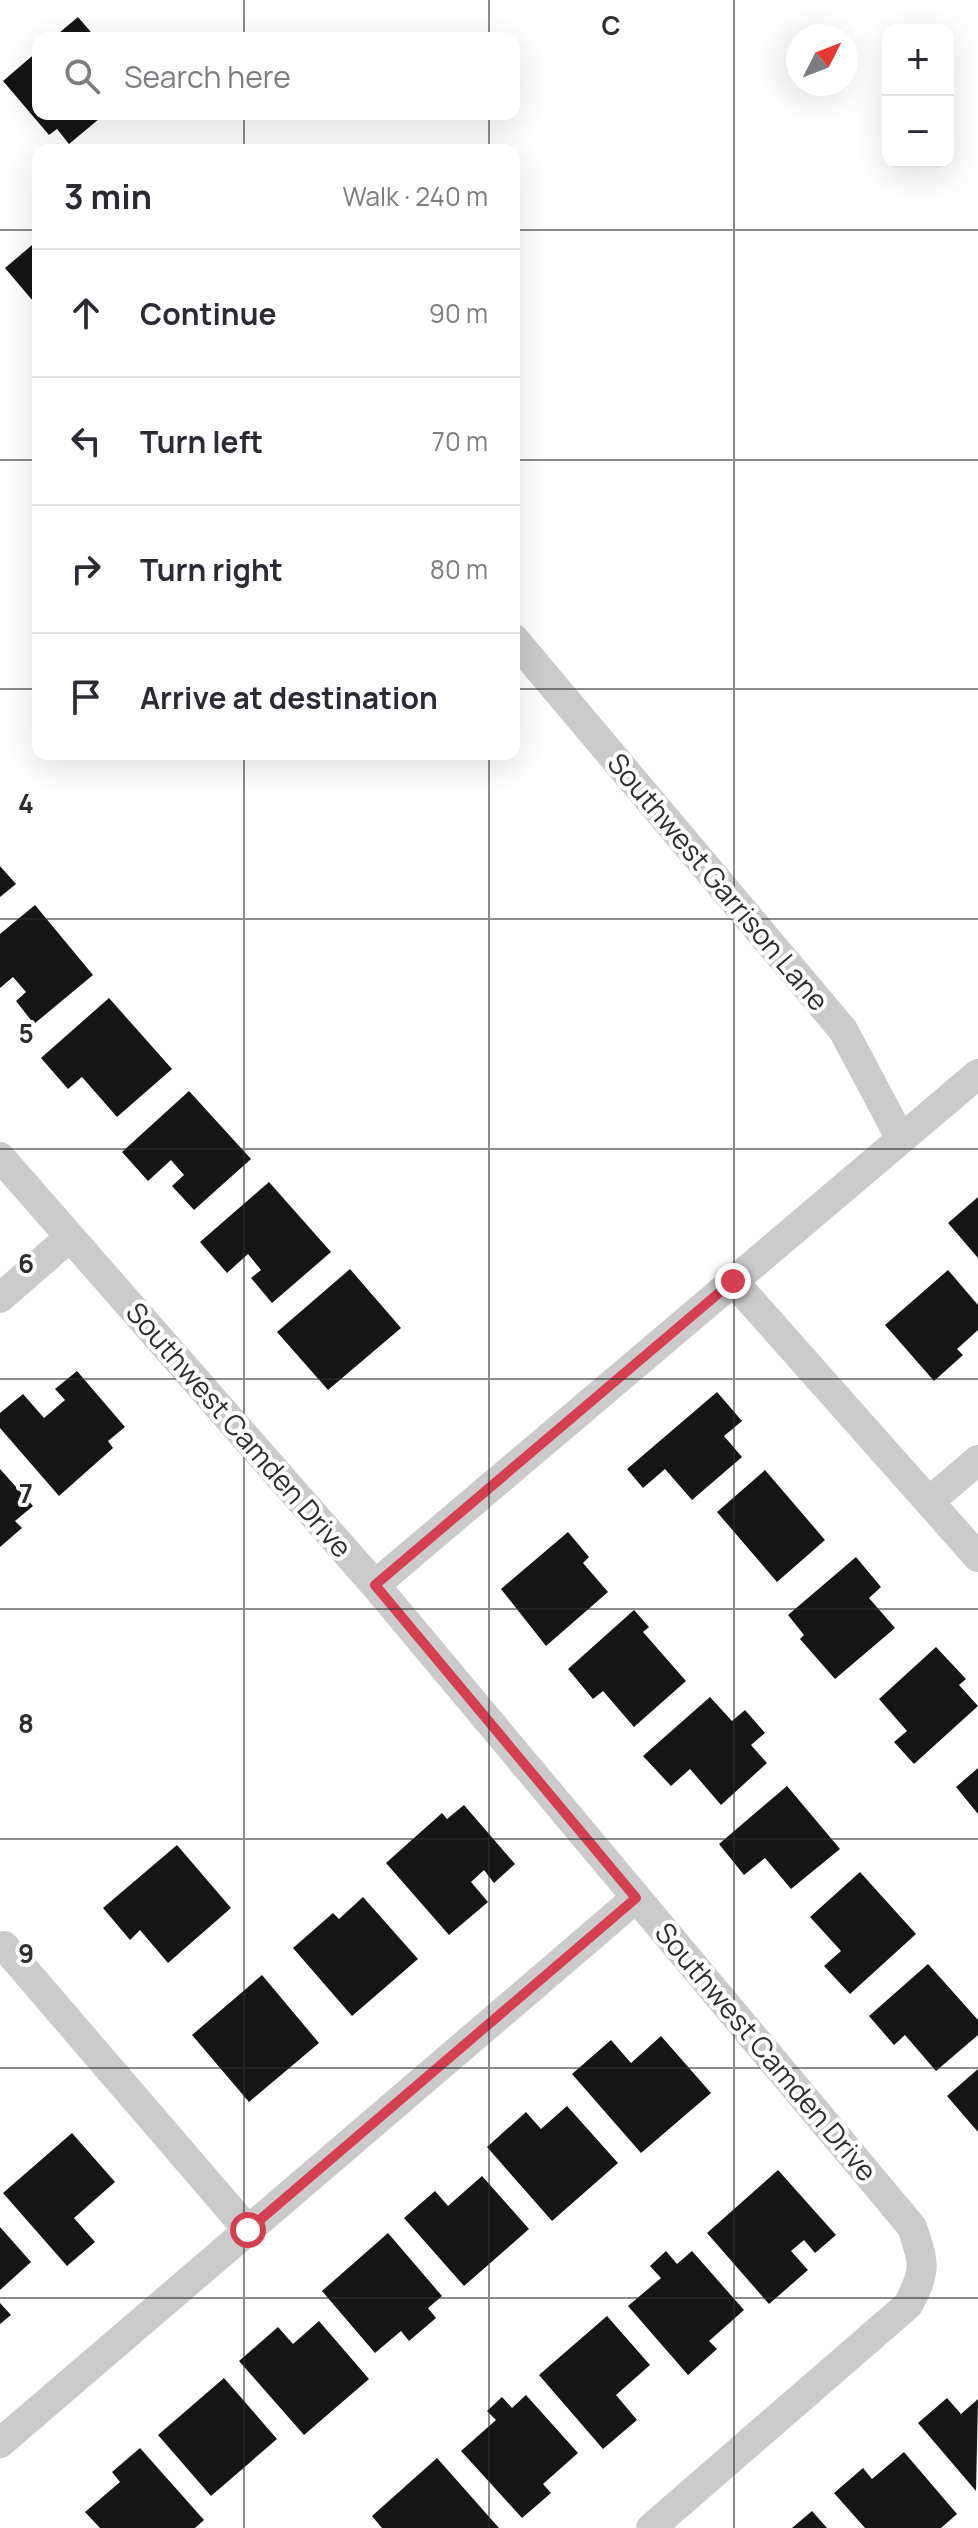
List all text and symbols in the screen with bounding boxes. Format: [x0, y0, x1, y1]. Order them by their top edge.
text: C [601, 7, 621, 43]
north arrow [786, 24, 858, 96]
map controls [882, 24, 954, 168]
button: + [882, 24, 954, 96]
search box [32, 32, 520, 120]
icon: search [60, 54, 104, 98]
text: Search here [124, 56, 291, 97]
button: − [882, 96, 954, 168]
text: 3 min [64, 173, 152, 219]
text: Walk · 240 m [342, 178, 488, 214]
icon: ahead [64, 291, 108, 335]
text: Continue [140, 293, 276, 334]
text: 90 m [429, 295, 488, 331]
icon: left [64, 419, 108, 463]
text: Turn left [140, 421, 263, 462]
text: 70 m [432, 423, 488, 459]
icon: right [64, 547, 108, 591]
text: Turn right [140, 549, 283, 590]
text: 80 m [430, 551, 488, 587]
icon: arrive [64, 675, 108, 719]
text: Arrive at destination [140, 677, 438, 718]
street label: Southwest Garrison Lane [600, 745, 838, 1018]
text: 4 [18, 785, 34, 821]
text: 5 [18, 1015, 34, 1051]
text: 6 [18, 1245, 34, 1281]
route end [715, 1263, 751, 1299]
street label: Southwest Camden Drive [118, 1294, 361, 1565]
text: 7 [19, 1475, 33, 1511]
text: 8 [18, 1705, 34, 1741]
street label: Southwest Camden Drive [647, 1914, 886, 2189]
text: 9 [18, 1935, 34, 1971]
route start [230, 2212, 266, 2248]

